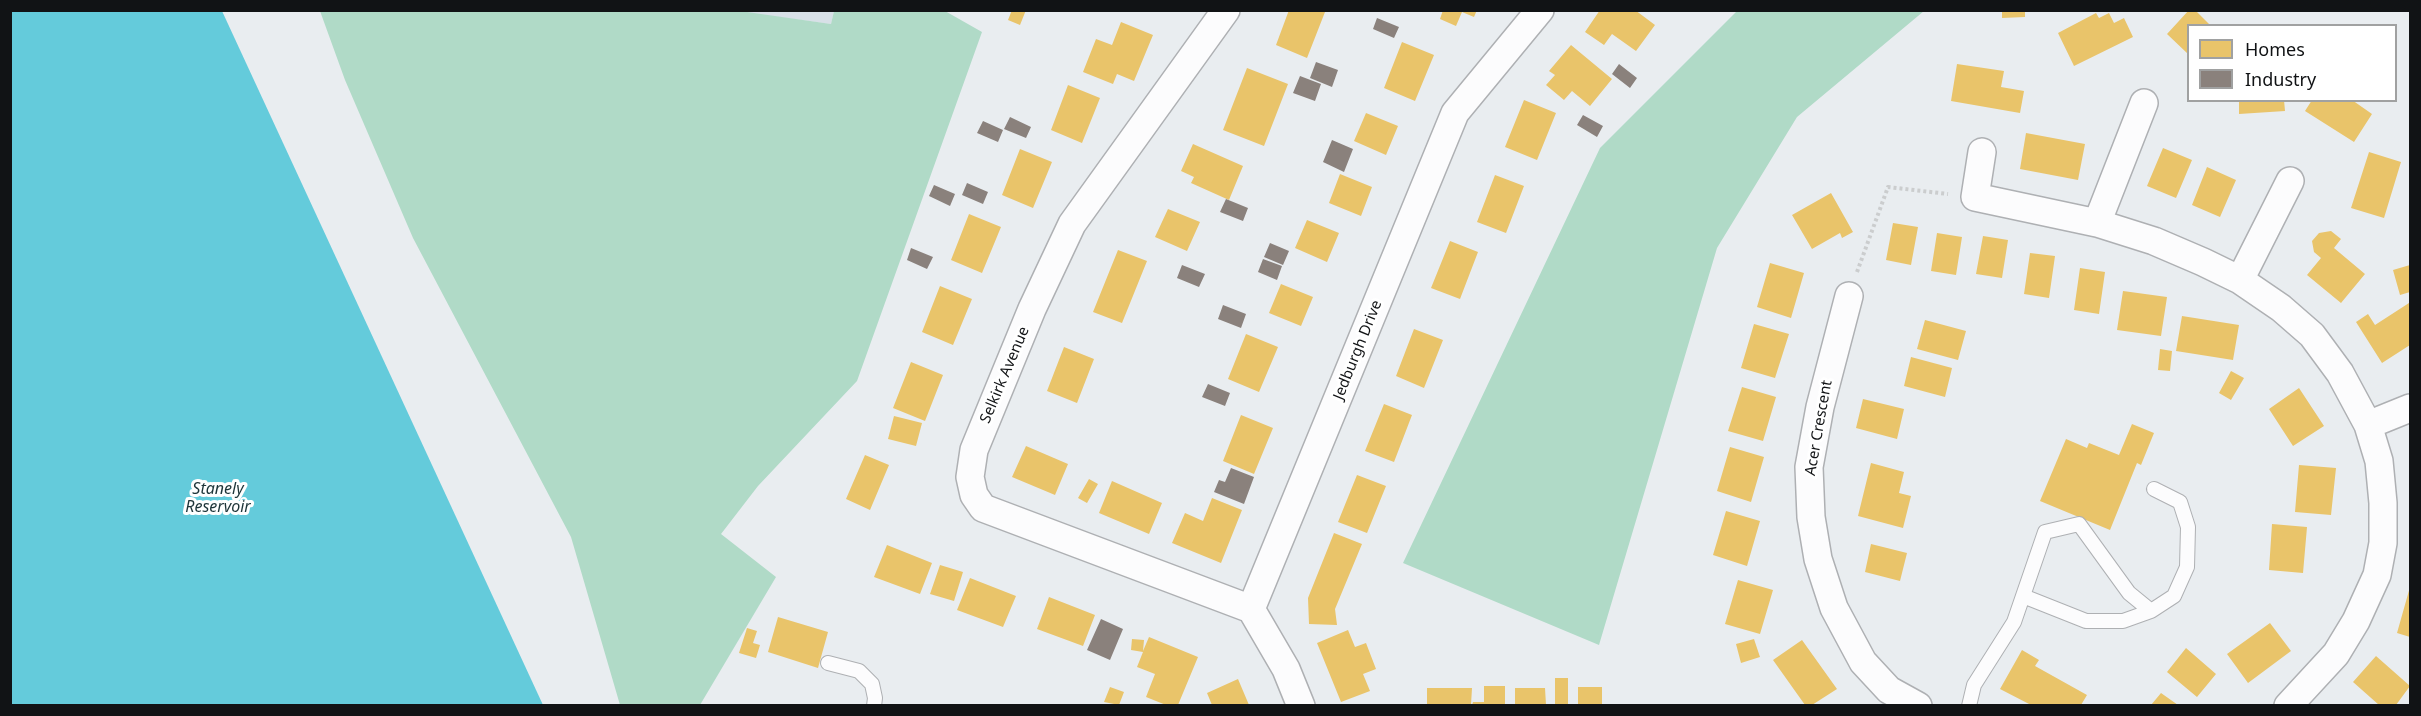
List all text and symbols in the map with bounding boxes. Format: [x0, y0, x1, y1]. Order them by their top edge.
legend [2187, 24, 2397, 102]
text: Homes [2245, 37, 2305, 61]
text: Industry [2245, 67, 2316, 91]
street label: Jedburgh Drive [1330, 298, 1386, 402]
street label: Selkirk Avenue [977, 324, 1033, 426]
street label: Acer Crescent [1802, 379, 1836, 477]
water label: Stanely Reservoir [185, 479, 251, 517]

